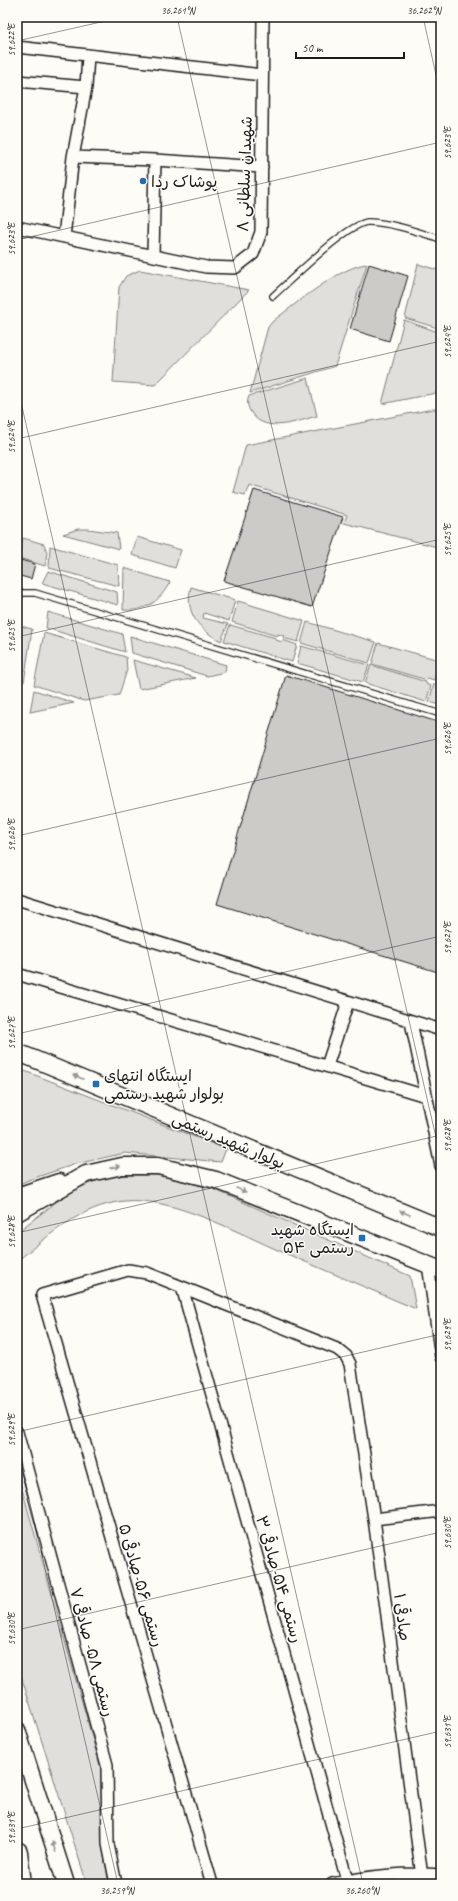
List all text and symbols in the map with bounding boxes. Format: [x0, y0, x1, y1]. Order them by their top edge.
text: 36.261°N [161, 4, 197, 17]
text: 36.262°N [407, 4, 443, 17]
text: 59.622°E [5, 22, 18, 56]
scale bar [296, 34, 404, 60]
text: 50 m [302, 40, 324, 56]
street label: شهیدان سلطانی ۸ [233, 116, 257, 232]
text: 59.623°E [441, 125, 454, 159]
place label: پوشاک ردا [151, 172, 217, 192]
marker: پوشاک ردا [138, 176, 148, 186]
text: 59.623°E [5, 221, 18, 255]
text: 59.624°E [441, 324, 454, 358]
text: 59.624°E [5, 419, 18, 453]
text: 59.625°E [441, 522, 454, 556]
text: 59.625°E [5, 618, 18, 652]
text: 59.626°E [441, 721, 454, 755]
text: 59.626°E [5, 817, 18, 851]
text: 59.627°E [441, 920, 454, 954]
text: 59.627°E [5, 1015, 18, 1049]
place label: ایستگاه انتهای بولوار شهید رستمی [104, 1066, 224, 1104]
one-way arrow [73, 1074, 84, 1080]
marker: ایستگاه انتهای بولوار شهید رستمی [91, 1079, 101, 1089]
street label: بولوار شهید رستمی [169, 1108, 288, 1174]
text: 59.628°E [441, 1118, 454, 1152]
one-way arrow [109, 1164, 121, 1170]
one-way arrow [236, 1187, 248, 1193]
one-way arrow [399, 1210, 411, 1216]
text: 59.628°E [5, 1214, 18, 1248]
place label: ایستگاه شهید رستمی ۵۴ [271, 1220, 354, 1258]
marker: ایستگاه شهید رستمی ۵۴ [357, 1233, 367, 1243]
text: 59.629°E [441, 1317, 454, 1351]
text: 59.629°E [5, 1412, 18, 1446]
street label: رستمی ۵۴-صادقی ۳ [251, 1513, 308, 1645]
text: 59.630°E [441, 1515, 454, 1549]
street label: رستمی ۵۶-صادقی ۵ [114, 1521, 169, 1649]
street label: رستمی ۵۸- صادقی ۷ [65, 1585, 120, 1719]
street label: صادقی ۱ [389, 1592, 416, 1642]
text: 59.630°E [5, 1611, 18, 1645]
text: 59.631°E [441, 1714, 454, 1748]
text: 59.631°E [5, 1810, 18, 1844]
one-way arrow [51, 1841, 57, 1853]
text: 36.259°N [100, 1884, 136, 1897]
text: 36.260°N [345, 1884, 381, 1897]

